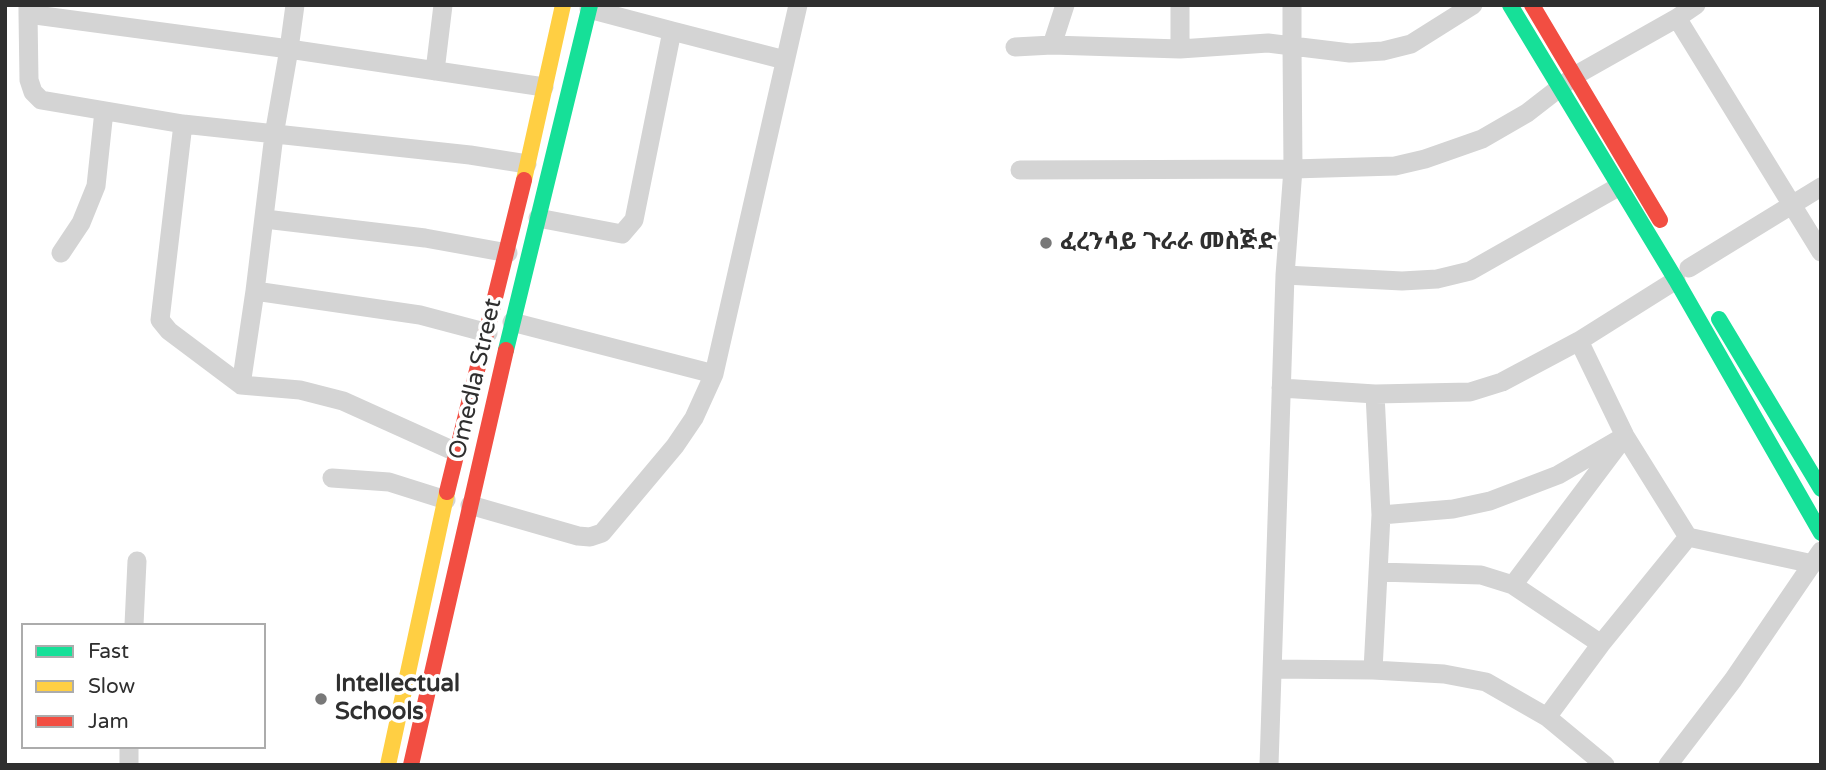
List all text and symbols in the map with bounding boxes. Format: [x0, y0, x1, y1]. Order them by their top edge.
place label: ፈረንሳይ ጉራራ መስጅድ [1060, 229, 1277, 257]
marker: ፈረንሳይ ጉራራ መስጅድ [1038, 235, 1054, 251]
street label: Omedla Street [443, 296, 509, 462]
legend [21, 623, 266, 749]
text: Fast [88, 639, 129, 664]
place label: Intellectual Schools [335, 671, 460, 727]
text: Slow [88, 674, 135, 699]
marker: Intellectual Schools [313, 691, 329, 707]
text: Jam [88, 709, 129, 734]

